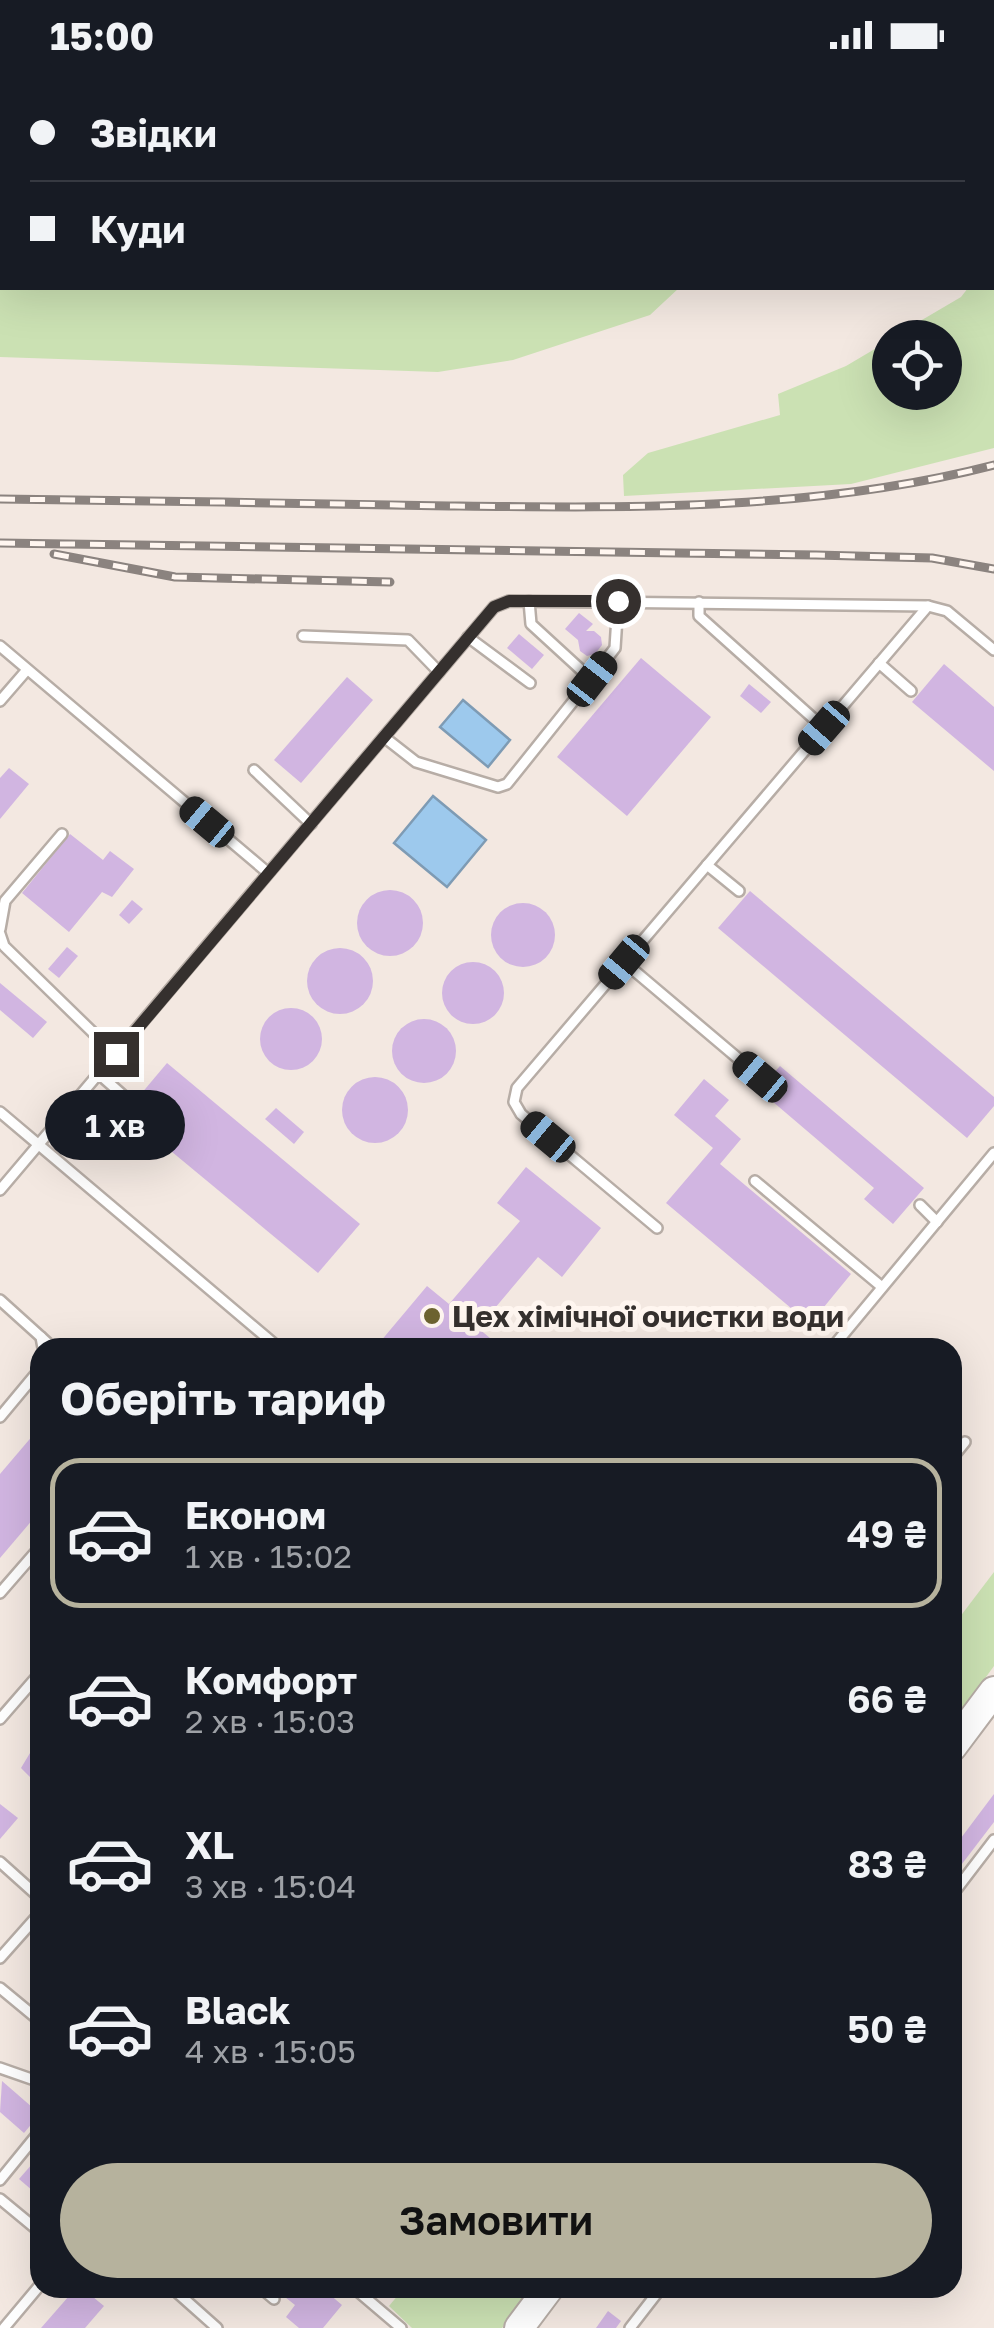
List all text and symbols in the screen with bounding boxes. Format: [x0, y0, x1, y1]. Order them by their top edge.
text: 15:00 [50, 13, 154, 58]
text: Звідки [90, 110, 217, 155]
text: Куди [90, 206, 185, 251]
map controls [872, 320, 962, 410]
button: locate [872, 320, 962, 410]
route start [596, 579, 641, 624]
car [562, 646, 622, 712]
car [793, 696, 855, 760]
car [174, 791, 240, 853]
car [593, 929, 655, 995]
route end [94, 1032, 139, 1077]
car [727, 1046, 793, 1108]
callout: 1 хв [46, 1089, 186, 1159]
text: 1 хв [85, 1106, 145, 1144]
car [515, 1106, 581, 1168]
place label: Цех хімічної очистки води [452, 1298, 844, 1334]
marker: Цех хімічної очистки води [421, 1305, 443, 1327]
text: Оберіть тариф [60, 1371, 386, 1425]
icon: car [65, 1488, 155, 1578]
text: Економ [185, 1492, 326, 1537]
text: 49 ₴ [847, 1511, 927, 1556]
text: 1 хв · 15:02 [185, 1537, 352, 1575]
icon: car [65, 1653, 155, 1743]
text: Комфорт [185, 1657, 357, 1702]
text: 66 ₴ [847, 1676, 927, 1721]
text: 2 хв · 15:03 [185, 1702, 355, 1740]
icon: car [65, 1818, 155, 1908]
text: XL [185, 1822, 234, 1867]
text: 83 ₴ [847, 1841, 927, 1886]
text: 3 хв · 15:04 [185, 1867, 356, 1905]
icon: car [65, 1983, 155, 2073]
text: Black [185, 1987, 290, 2032]
text: 50 ₴ [847, 2006, 927, 2051]
text: 4 хв · 15:05 [185, 2032, 356, 2070]
button: Замовити [60, 2163, 932, 2278]

